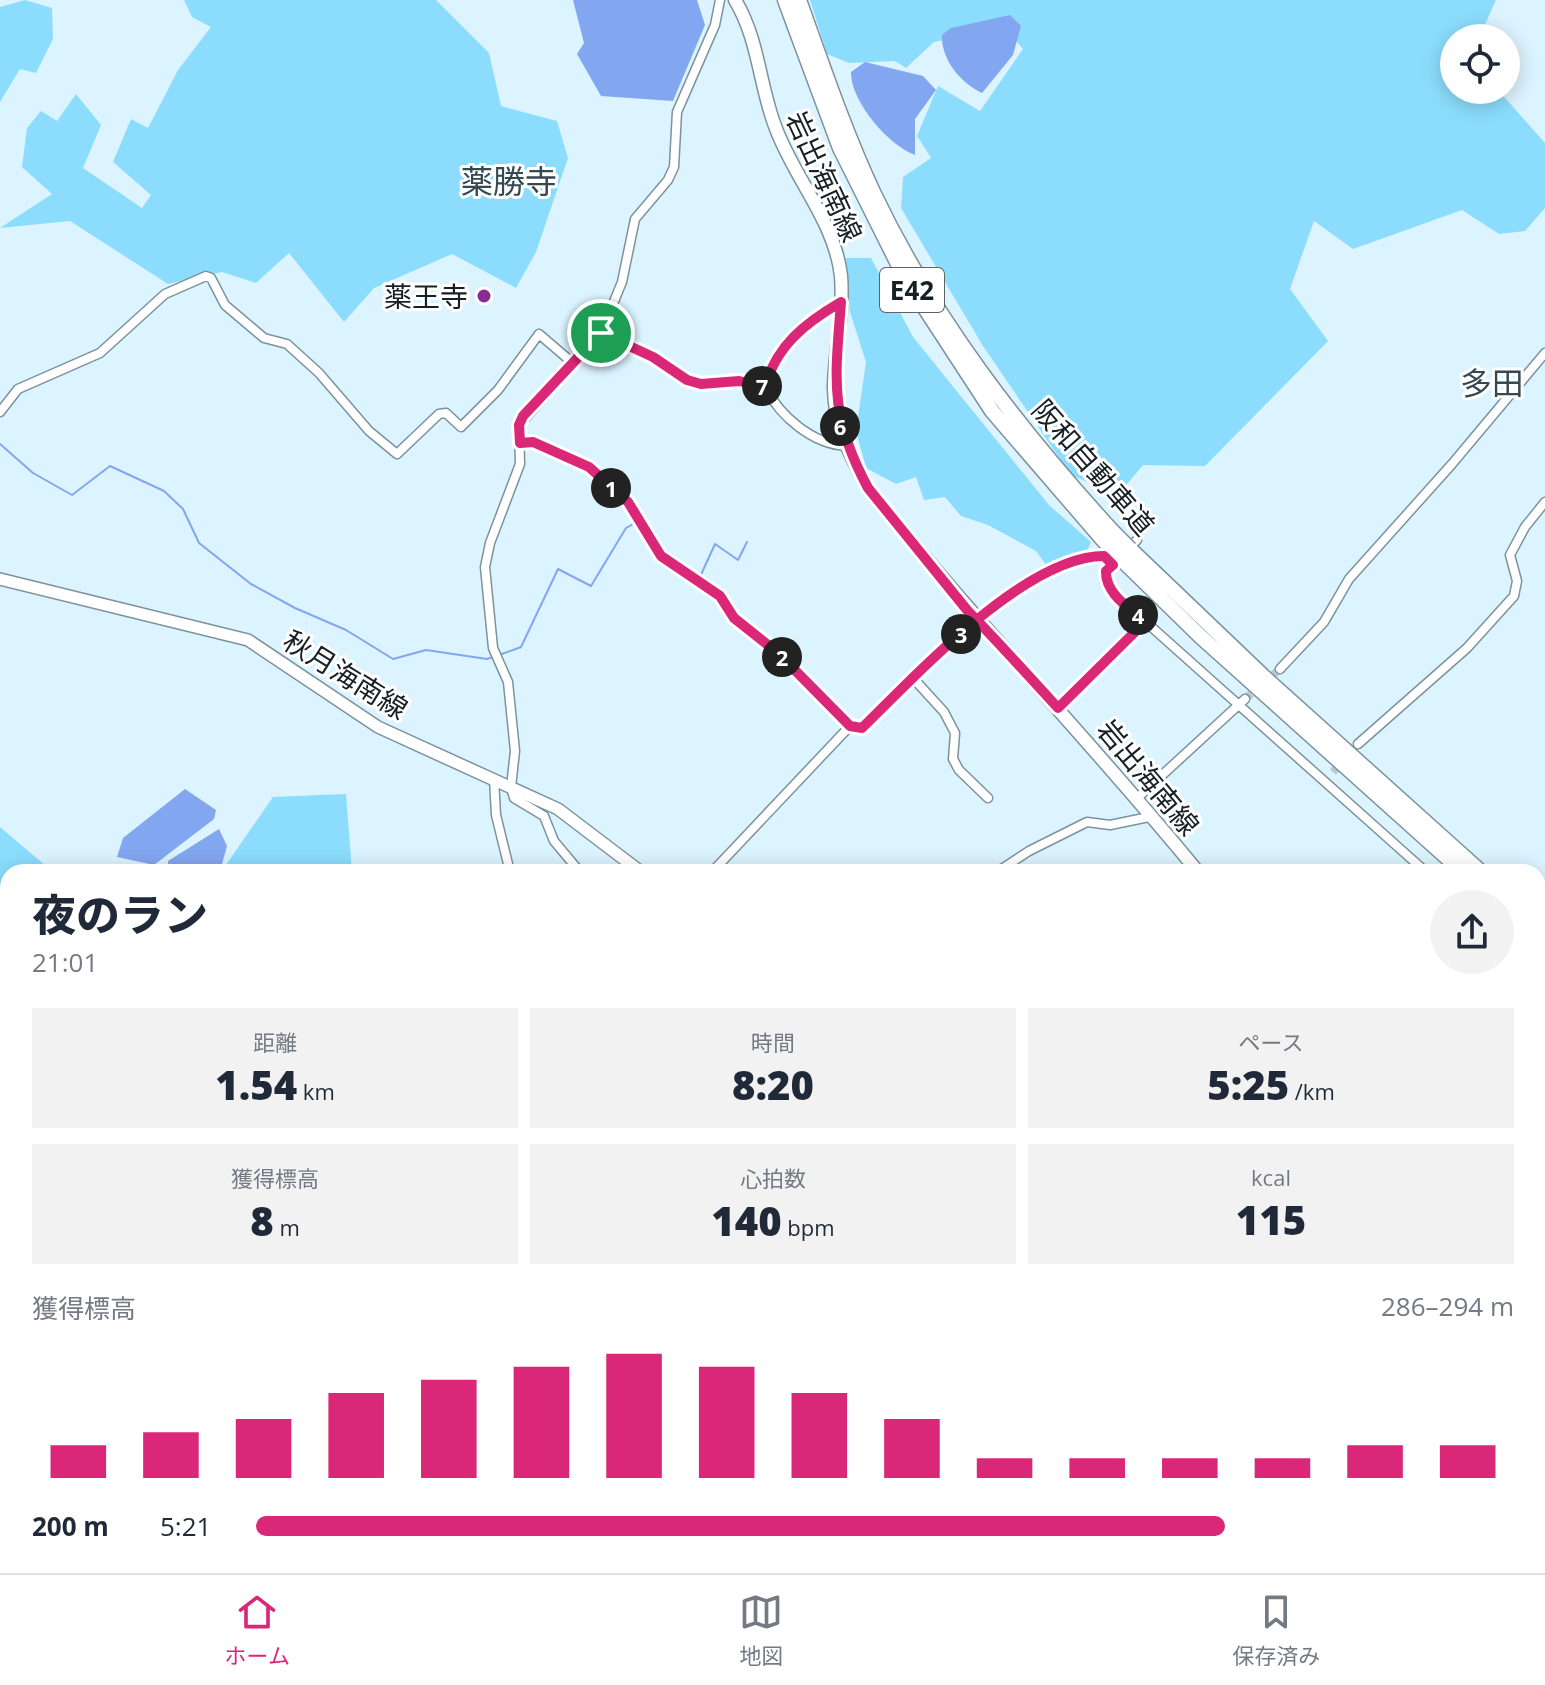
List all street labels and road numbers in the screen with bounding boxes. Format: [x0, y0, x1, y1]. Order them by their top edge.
street label: 岩出海南線 [778, 105, 872, 247]
road number: E42 [880, 268, 944, 312]
street label: 阪和自動車道 [1025, 391, 1163, 543]
street label: 秋月海南線 [277, 621, 415, 727]
street label: 岩出海南線 [1089, 711, 1209, 843]

